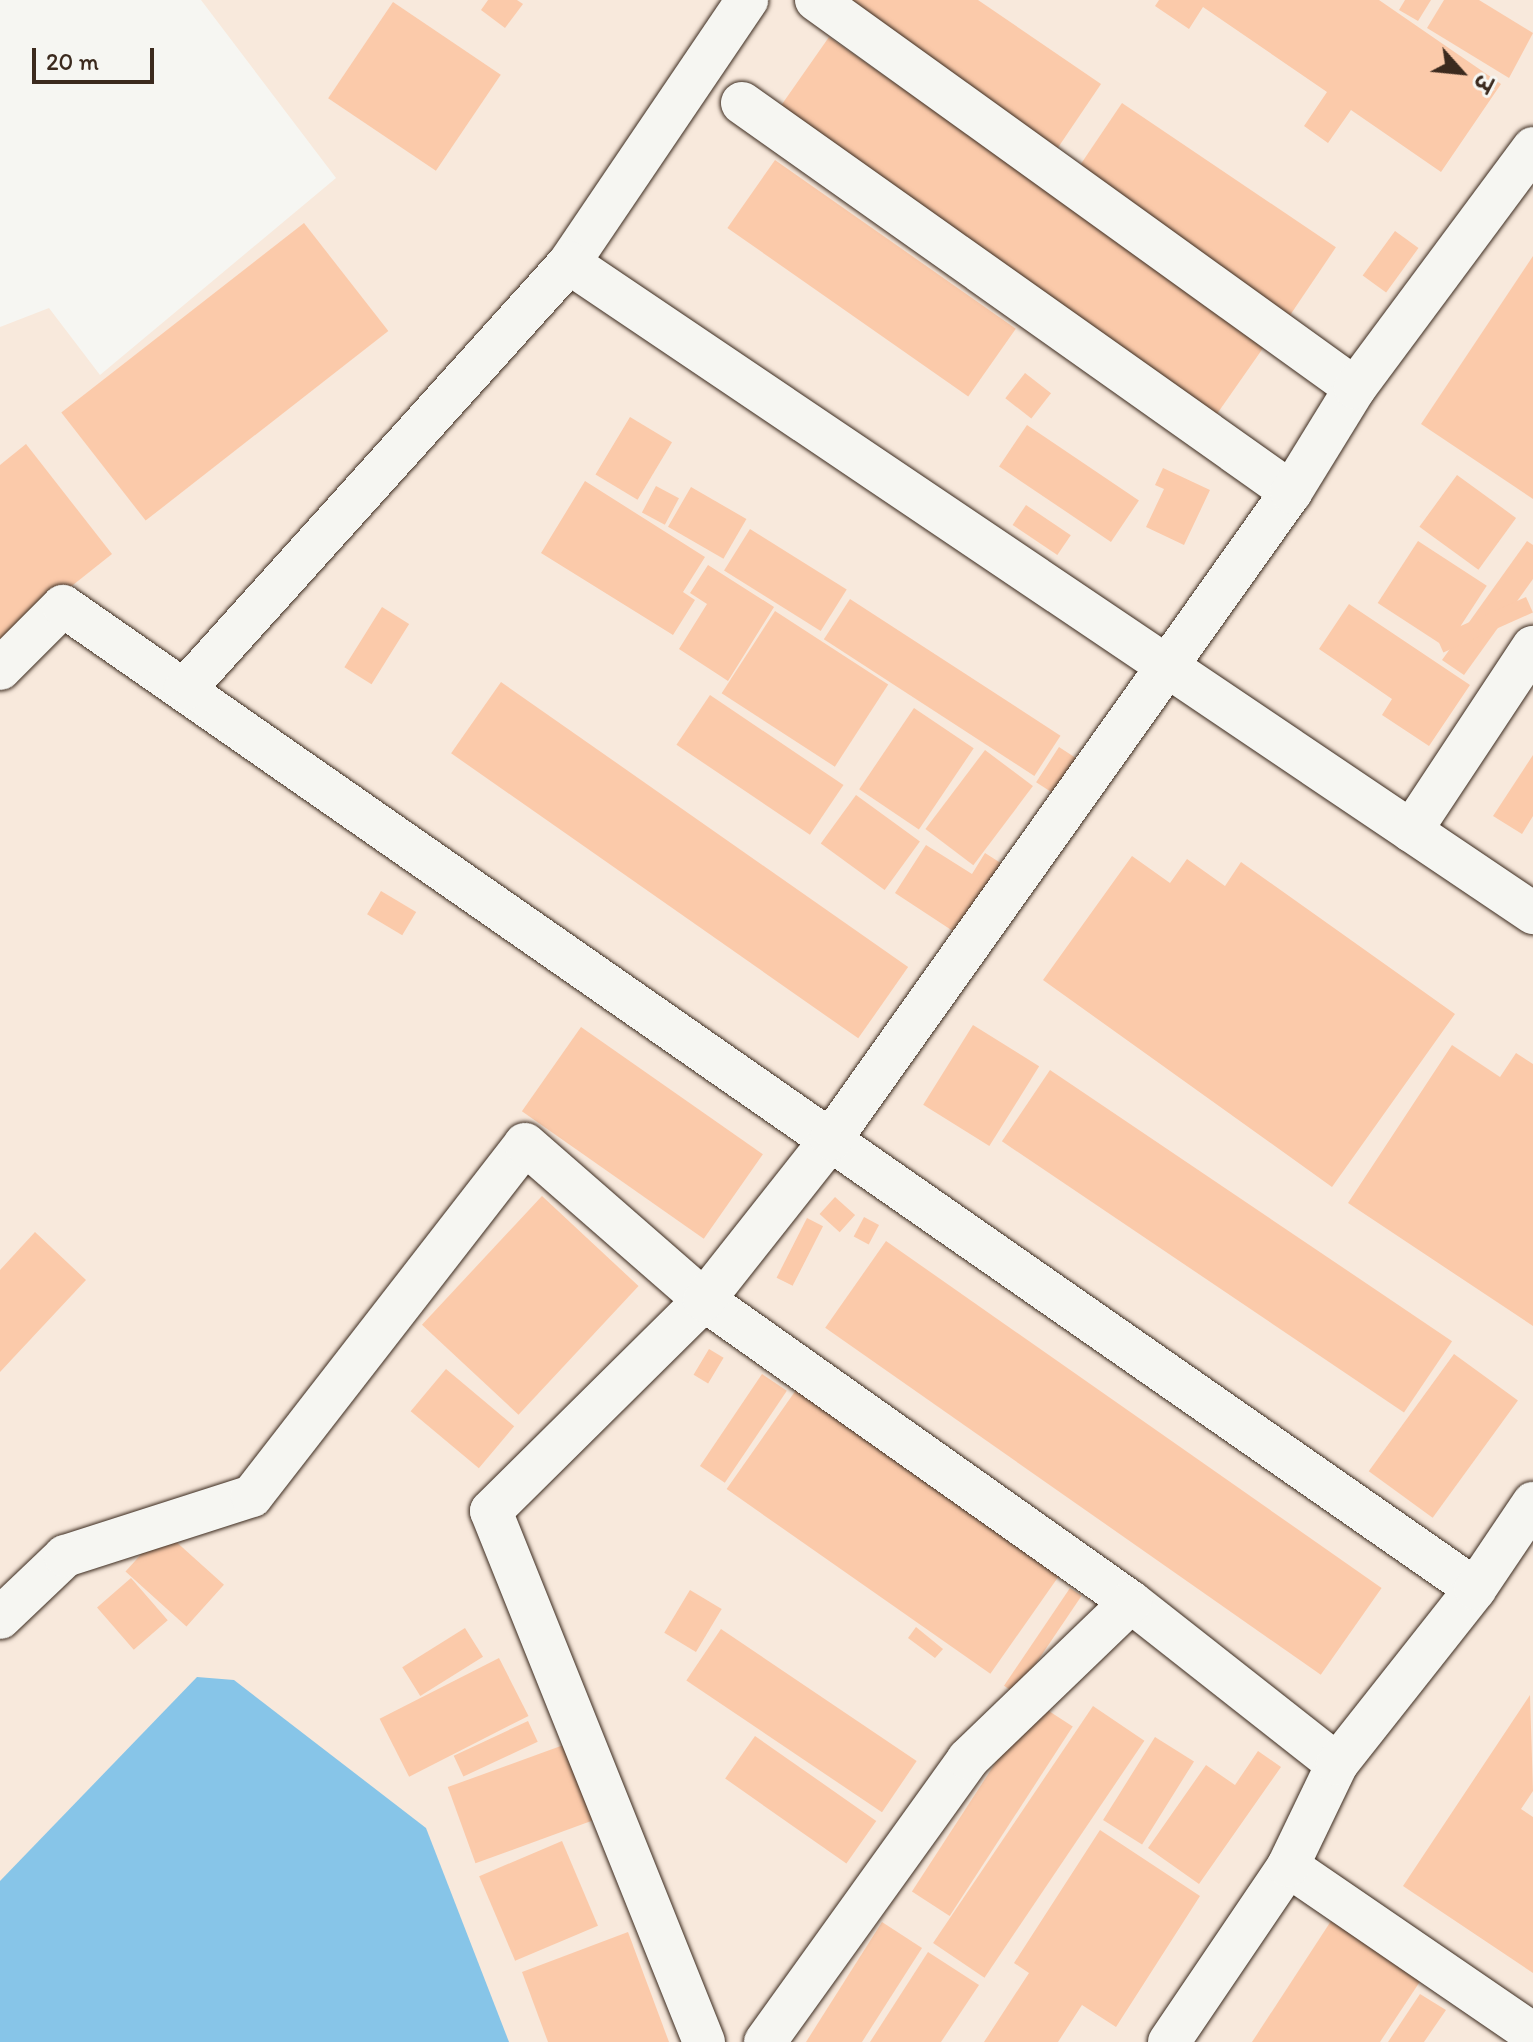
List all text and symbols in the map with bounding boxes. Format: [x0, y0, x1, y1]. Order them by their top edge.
scale bar [36, 32, 158, 82]
north arrow [1421, 32, 1501, 112]
text: 20 m [46, 47, 99, 76]
text: उ [1467, 70, 1498, 96]

